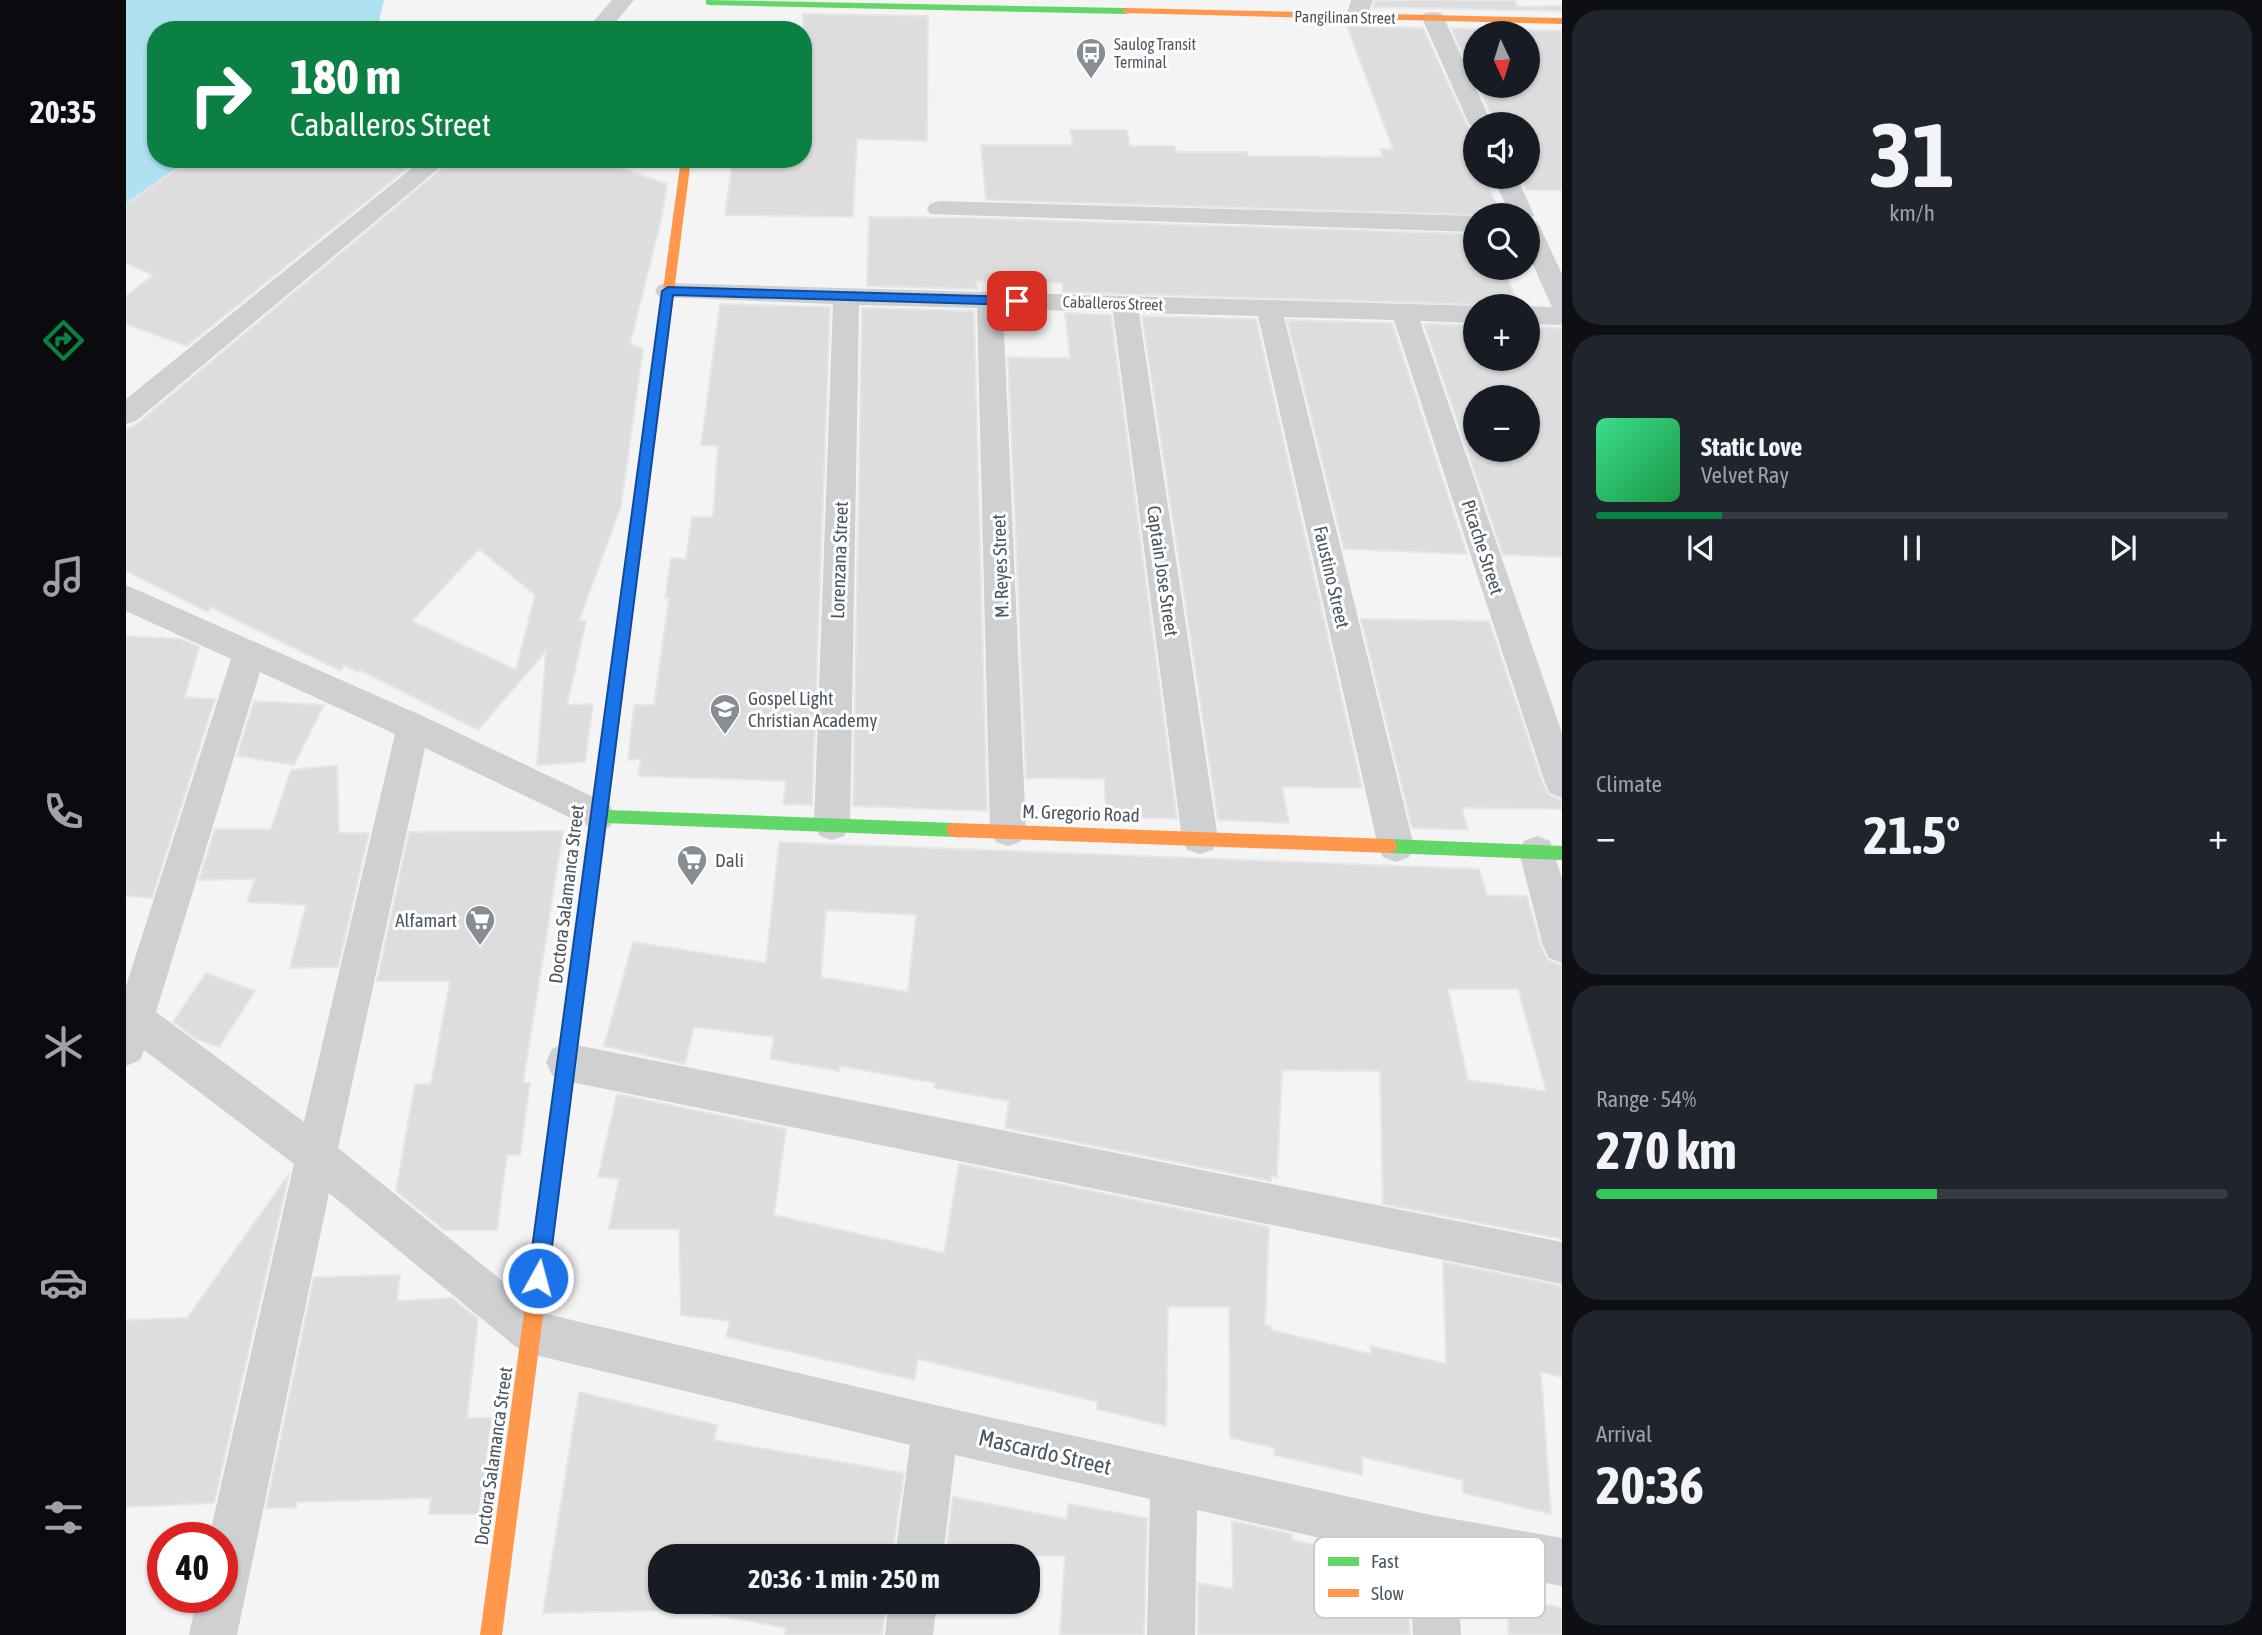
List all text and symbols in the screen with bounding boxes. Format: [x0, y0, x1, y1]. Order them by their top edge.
street label: Pangilinan Street [1294, 7, 1396, 28]
north arrow [1463, 21, 1540, 98]
map controls [1463, 21, 1540, 462]
place label: Saulog Transit Terminal [1114, 35, 1197, 71]
bus stop icon: Saulog Transit Terminal [1074, 36, 1108, 80]
text: 180 m [290, 48, 401, 104]
icon: right [175, 49, 266, 140]
text: 20:35 [30, 93, 96, 130]
text: 31 [1869, 102, 1955, 206]
text: Caballeros Street [290, 106, 491, 143]
button: sound [1463, 112, 1540, 189]
text: km/h [1889, 200, 1935, 226]
button: search [1463, 203, 1540, 280]
pin [987, 271, 1047, 331]
icon: arrive [998, 282, 1036, 320]
street label: Caballeros Street [1062, 292, 1164, 314]
button: + [1463, 294, 1540, 371]
icon: directions [39, 316, 88, 365]
button: − [1463, 385, 1540, 462]
text: Static Love [1701, 432, 1802, 462]
text: Velvet Ray [1701, 462, 1789, 488]
street label: Picache Street [1457, 497, 1509, 597]
street label: Lorenzana Street [826, 501, 852, 619]
street label: Captain Jose Street [1143, 504, 1183, 638]
street label: M. Reyes Street [987, 514, 1013, 618]
street label: Faustino Street [1310, 524, 1354, 630]
icon: previous [1682, 529, 1720, 567]
icon: pause [1893, 529, 1931, 567]
icon: next [2104, 529, 2142, 567]
icon: music [39, 552, 88, 601]
place label: Gospel Light Christian Academy [748, 687, 877, 731]
school or university icon: Gospel Light Christian Academy [708, 692, 742, 736]
text: Climate [1596, 771, 1662, 797]
icon: phone [39, 787, 88, 836]
street label: M. Gregorio Road [1022, 800, 1140, 826]
street label: Doctora Salamanca Street [544, 803, 588, 985]
text: 21.5° [1864, 805, 1960, 865]
text: − [1596, 814, 1616, 857]
text: + [2208, 814, 2228, 857]
supermarket icon: Dali [675, 843, 709, 887]
place label: Dali [715, 849, 744, 871]
supermarket icon: Alfamart [463, 903, 497, 947]
place label: Alfamart [395, 909, 457, 931]
icon: climate [39, 1022, 88, 1071]
text: Range · 54% [1596, 1086, 1696, 1112]
text: 270 km [1596, 1120, 1737, 1180]
position arrow [501, 1241, 575, 1315]
icon: car [39, 1258, 88, 1307]
street label: Doctora Salamanca Street [470, 1365, 516, 1547]
text: Arrival [1596, 1421, 1652, 1447]
street label: Mascardo Street [976, 1424, 1114, 1480]
text: 20:36 [1596, 1455, 1704, 1515]
icon: filters [39, 1493, 88, 1542]
speed limit sign: 40 [147, 1522, 238, 1613]
legend [1314, 1537, 1545, 1618]
text: Fast [1371, 1550, 1399, 1572]
text: 20:36 · 1 min · 250 m [748, 1564, 940, 1594]
text: Slow [1371, 1582, 1405, 1604]

